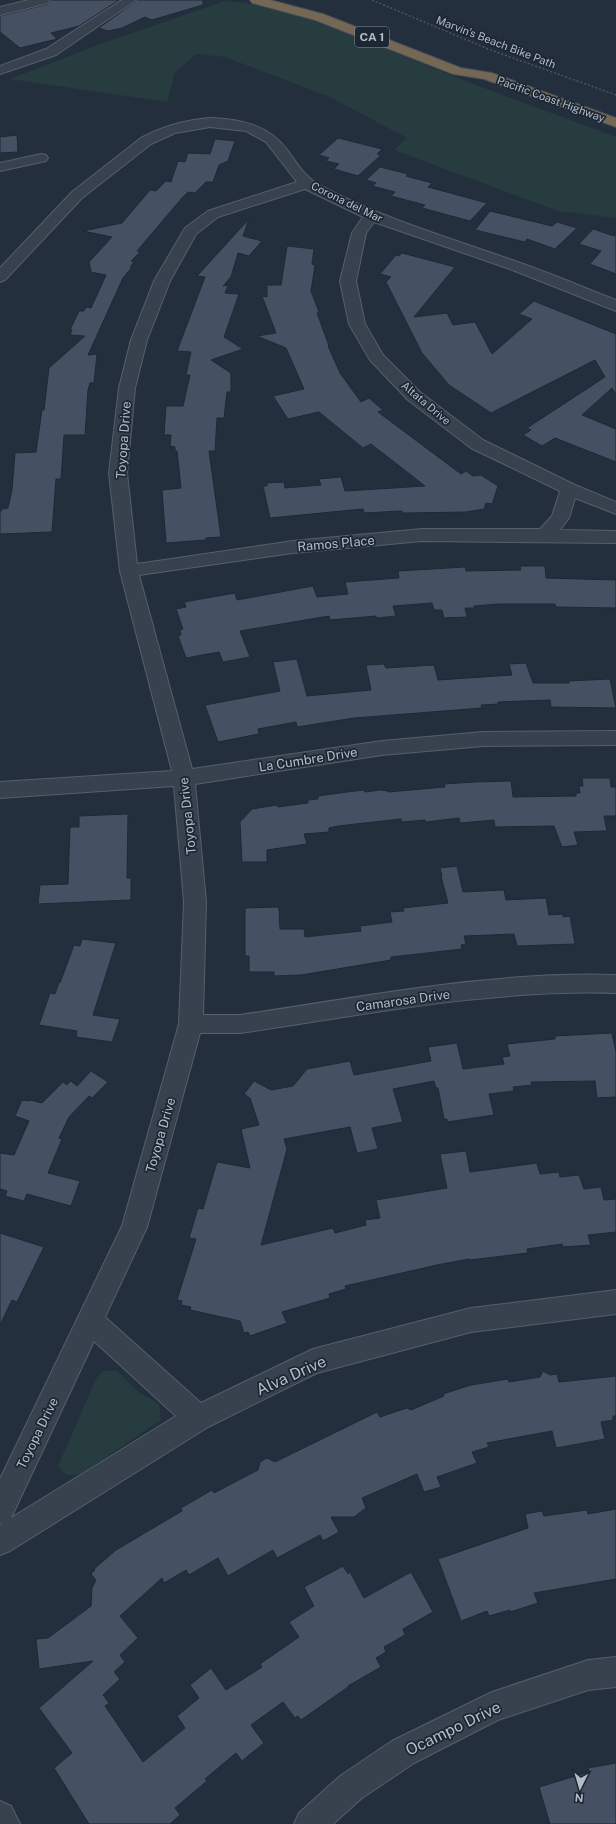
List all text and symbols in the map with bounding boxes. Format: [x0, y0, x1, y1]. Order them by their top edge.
street label: Marvin's Beach Bike Path [434, 14, 558, 70]
road number: CA 1 [355, 27, 389, 47]
street label: Pacific Coast Highway [495, 74, 607, 124]
street label: Corona del Mar [309, 180, 385, 224]
street label: Altata Drive [399, 379, 453, 427]
street label: Toyopa Drive [113, 401, 134, 479]
street label: Ramos Place [297, 533, 375, 554]
street label: La Cumbre Drive [258, 744, 359, 775]
street label: Toyopa Drive [176, 777, 199, 855]
street label: Camarosa Drive [355, 986, 451, 1015]
street label: Toyopa Drive [143, 1096, 178, 1174]
street label: Alva Drive [253, 1352, 329, 1399]
street label: Toyopa Drive [14, 1395, 61, 1471]
street label: Ocampo Drive [403, 1697, 504, 1760]
north arrow [560, 1768, 600, 1808]
text: N [574, 1792, 584, 1804]

